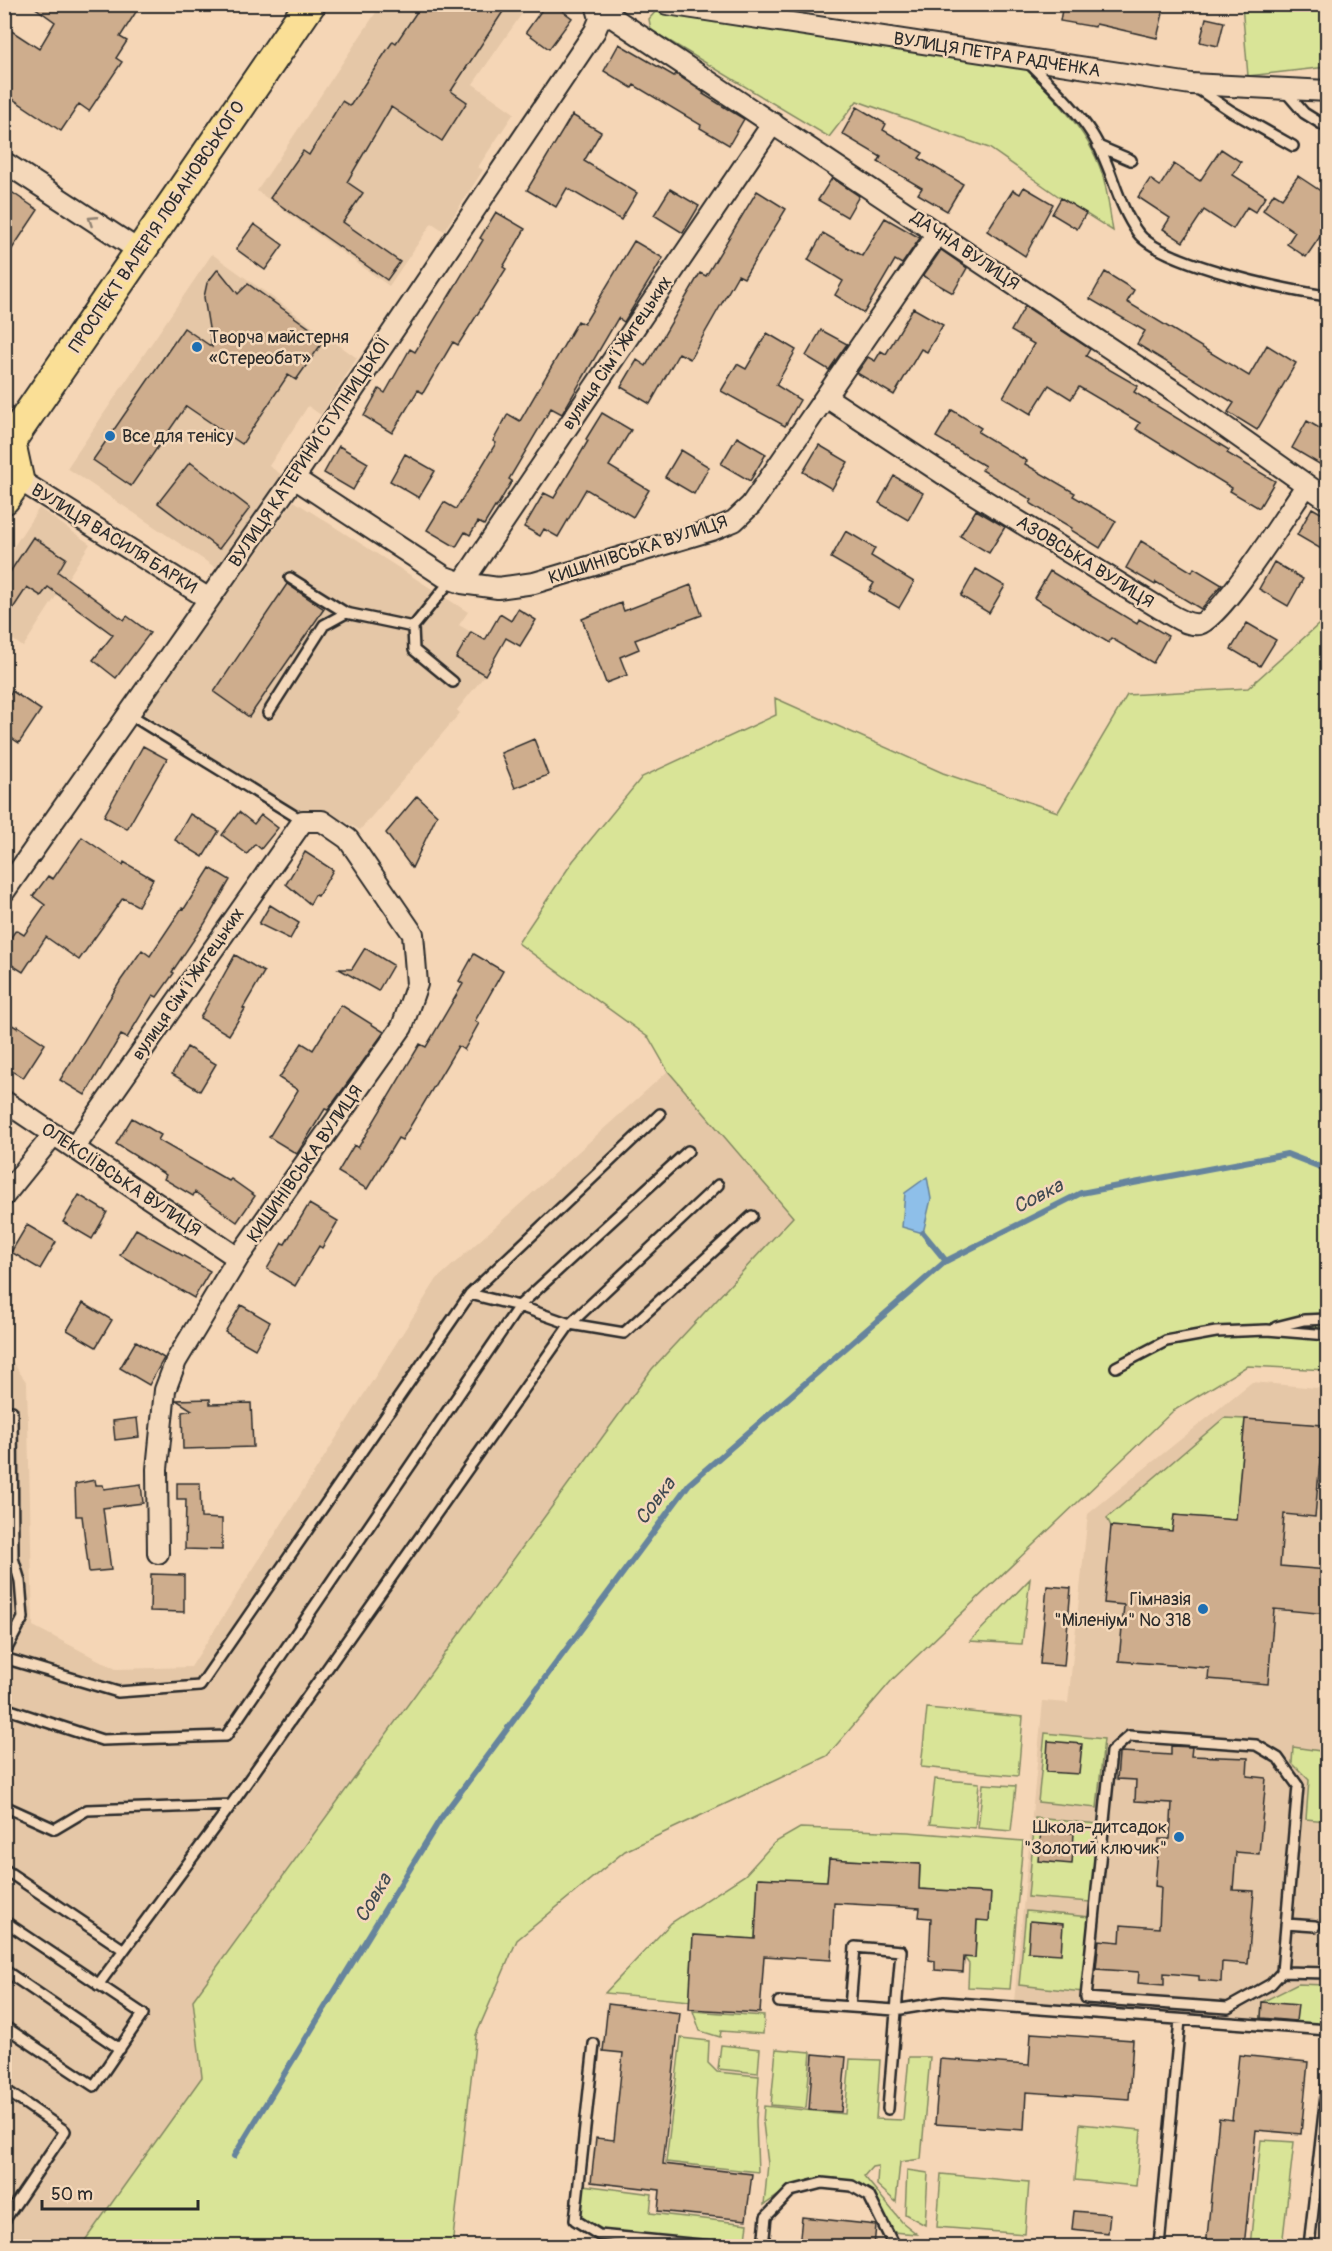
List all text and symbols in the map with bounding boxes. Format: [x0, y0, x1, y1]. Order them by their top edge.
street label: ВУЛИЦЯ ПЕТРА РАДЧЕНКА [892, 27, 1103, 83]
street label: ПРОСПЕКТ ВАЛЕРІЯ ЛОБАНОВСЬКОГО [64, 97, 250, 357]
street label: ДАЧНА ВУЛИЦЯ [905, 206, 1024, 296]
one-way arrow [88, 215, 98, 227]
street label: вулиця Сімʼї Житецьких [557, 272, 677, 434]
place label: Творча майстерня «Стереобат» [209, 326, 349, 370]
street label: ВУЛИЦЯ КАТЕРИНИ СТУПНИЦЬКОЇ [224, 332, 396, 572]
marker: Творча майстерня «Стереобат» [190, 340, 204, 354]
place label: Все для тенісу [122, 425, 234, 448]
marker: Все для тенісу [103, 429, 117, 443]
street label: ВУЛИЦЯ ВАСИЛЯ БАРКИ [27, 479, 201, 600]
street label: КИШИНІВСЬКА ВУЛИЦЯ [546, 510, 730, 590]
street label: АЗОВСЬКА ВУЛИЦЯ [1012, 510, 1158, 614]
street label: вулиця Сімʼї Житецьких [127, 903, 249, 1065]
street label: КИШИНІВСЬКА ВУЛИЦЯ [242, 1081, 368, 1247]
street label: ОЛЕКСІЇВСЬКА ВУЛИЦЯ [37, 1118, 205, 1242]
water label: Совка [1009, 1172, 1069, 1219]
water label: Совка [629, 1471, 682, 1530]
place label: Гімназія "Міленіум" № 318 [1054, 1588, 1191, 1632]
marker: Гімназія "Міленіум" № 318 [1196, 1602, 1210, 1616]
place label: Школа-дитсадок "Золотий ключик" [1024, 1816, 1167, 1860]
marker: Школа-дитсадок "Золотий ключик" [1172, 1830, 1186, 1844]
water label: Совка [349, 1868, 398, 1927]
scale bar [42, 2173, 198, 2211]
text: 50 m [51, 2183, 93, 2206]

